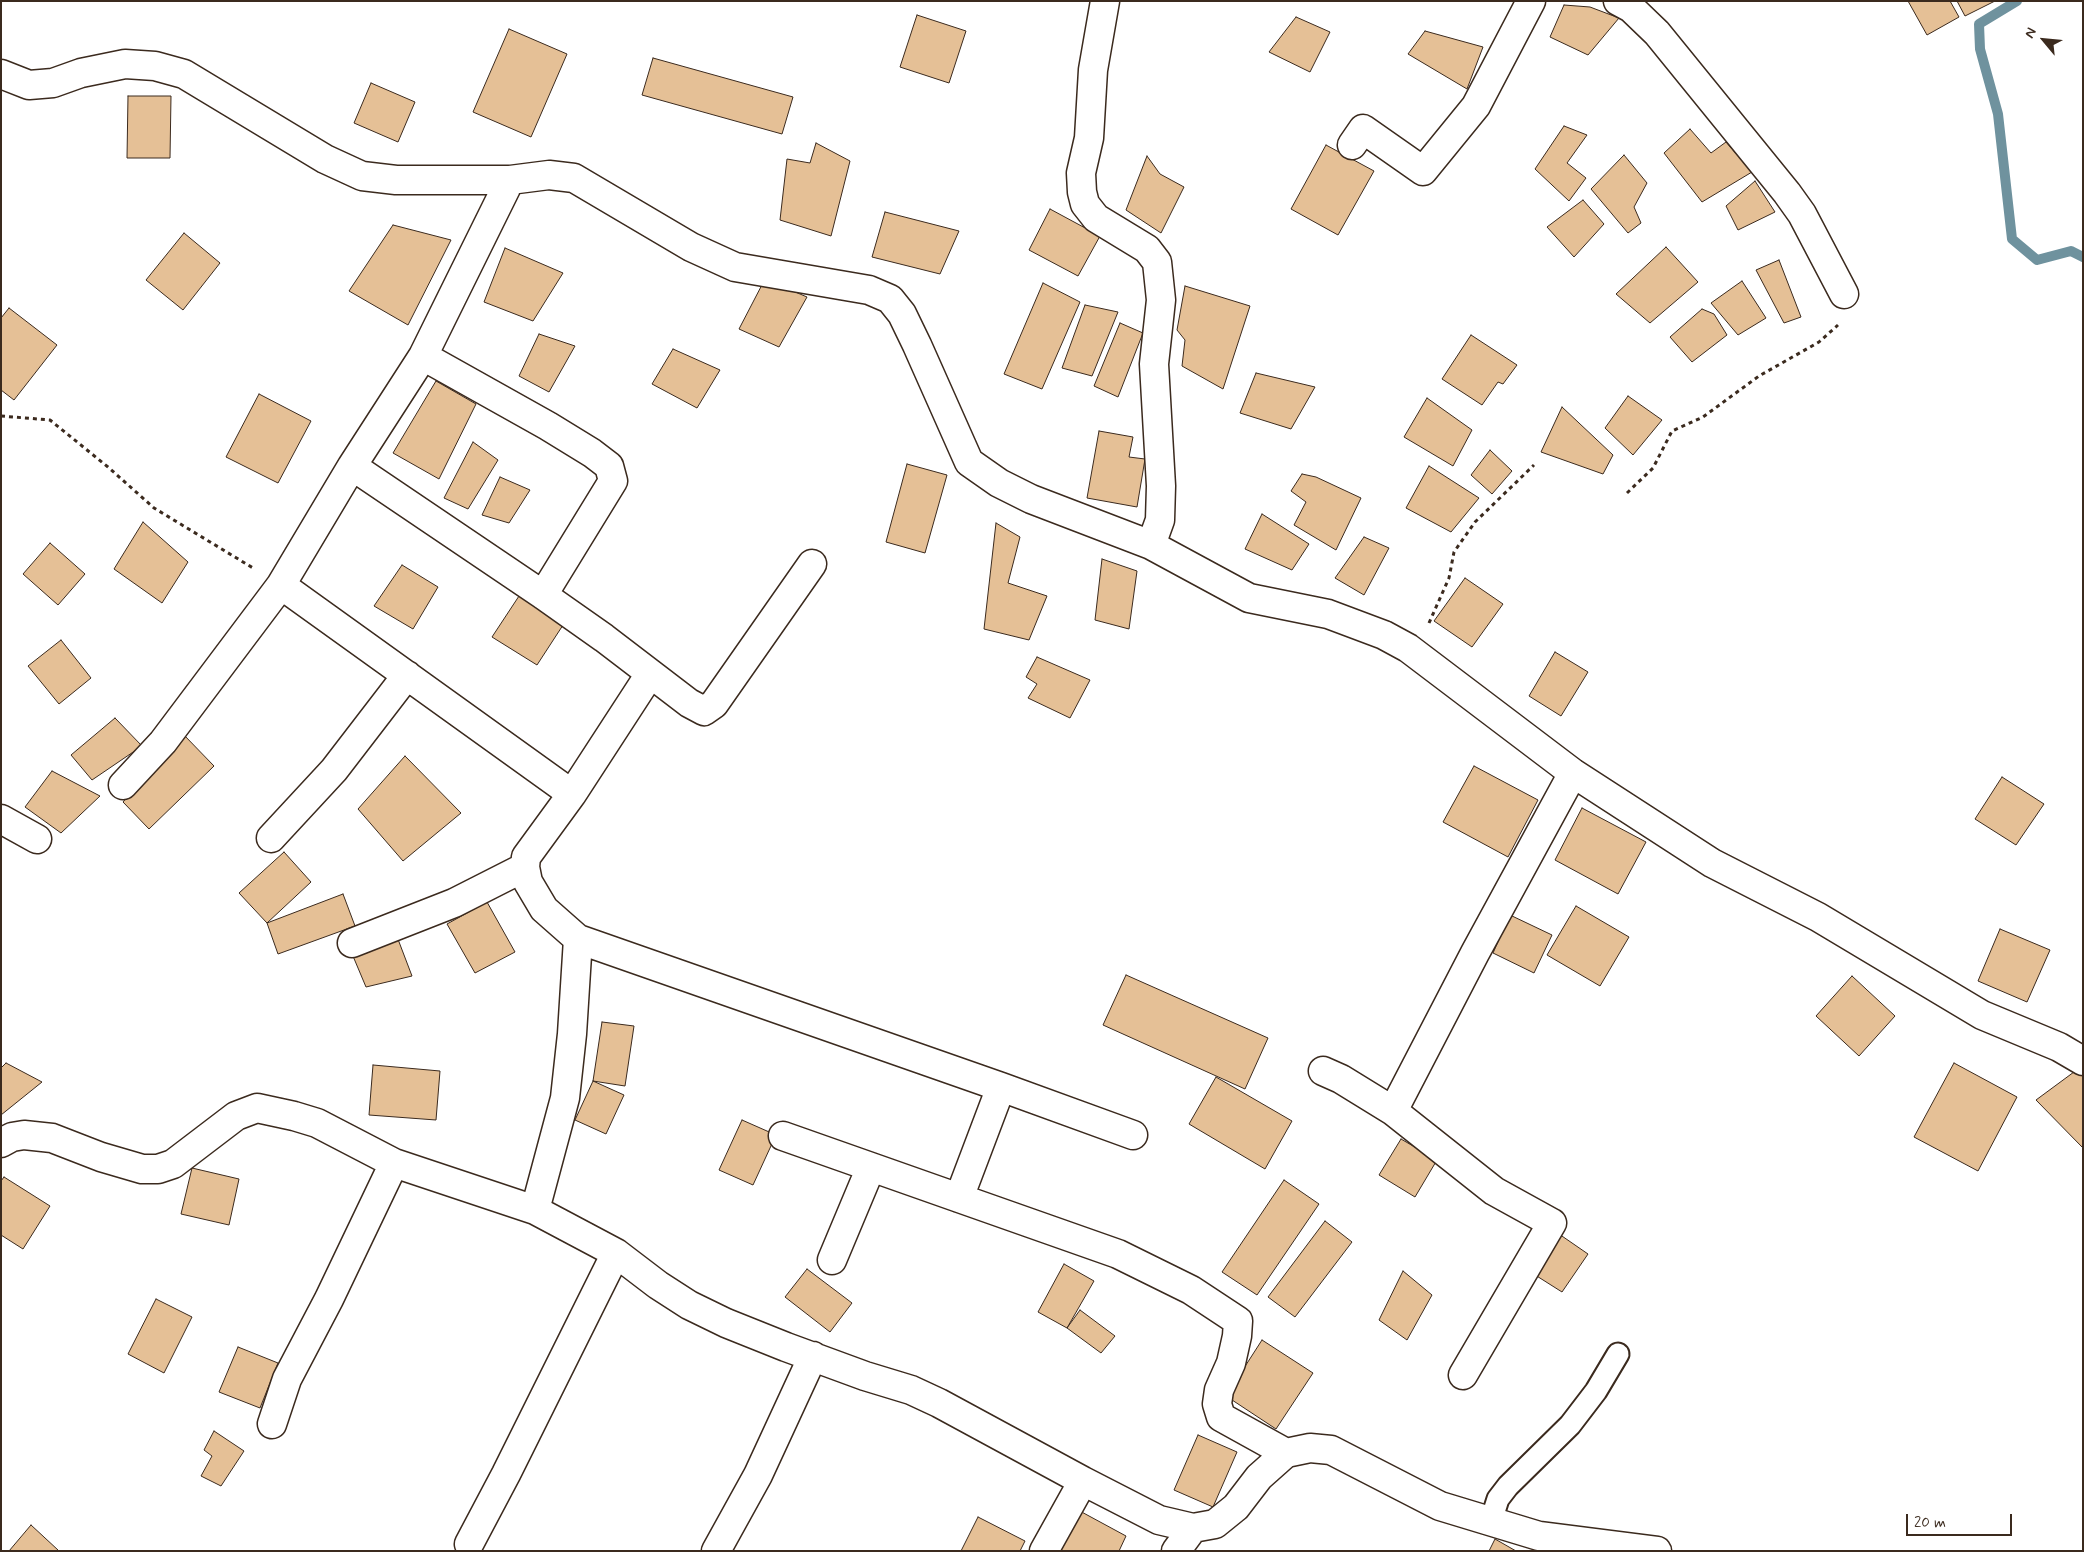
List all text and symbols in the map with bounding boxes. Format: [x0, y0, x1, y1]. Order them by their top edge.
north arrow [2019, 15, 2069, 65]
text: N [2021, 25, 2041, 41]
scale bar [1909, 1504, 2015, 1536]
text: 20 m [1914, 1513, 1946, 1533]

